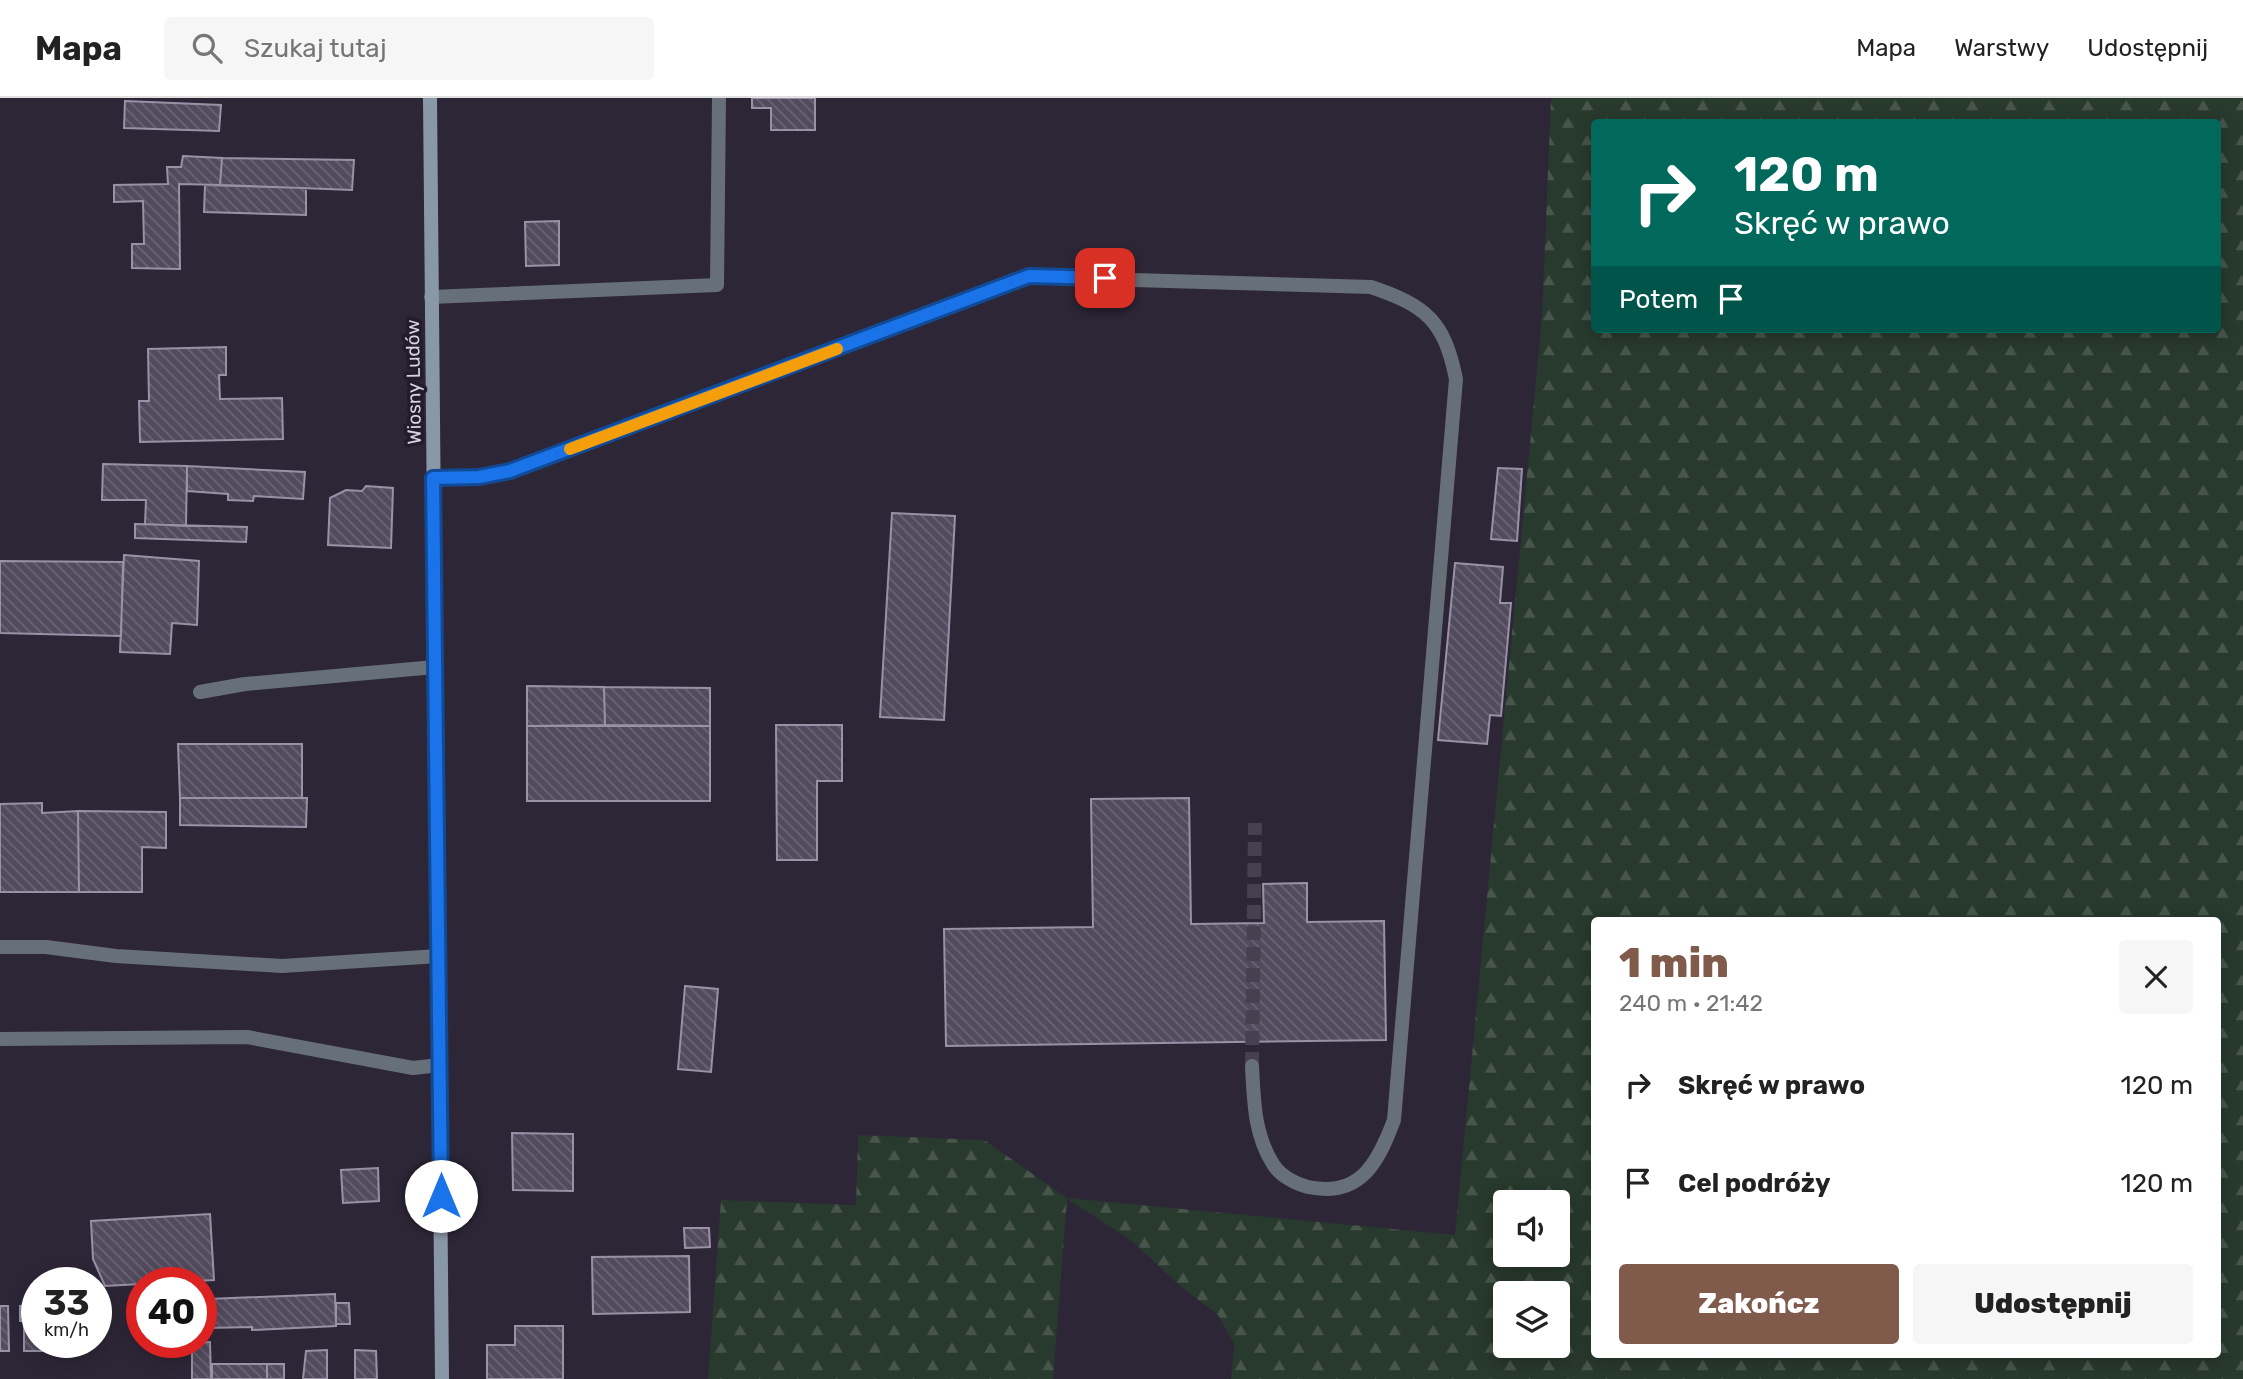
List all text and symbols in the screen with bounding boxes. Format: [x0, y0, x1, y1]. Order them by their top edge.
search box [164, 17, 654, 80]
text: Mapa [35, 29, 122, 68]
icon: search [188, 29, 226, 67]
text: Szukaj tutaj [244, 33, 387, 64]
text: Mapa [1856, 34, 1916, 62]
text: Warstwy [1954, 34, 2049, 62]
text: Udostępnij [2087, 34, 2208, 62]
text: 120 m [1734, 145, 1879, 203]
icon: right [1619, 147, 1710, 238]
text: Skręć w prawo [1734, 204, 1950, 242]
pin [1075, 248, 1135, 308]
icon: arrive [1086, 259, 1124, 297]
icon: arrive [1712, 280, 1750, 318]
text: Potem [1619, 284, 1698, 315]
street label: Wiosny Ludów [401, 319, 426, 445]
text: 1 min [1619, 938, 1729, 988]
button: close [2119, 940, 2193, 1014]
text: 240 m · 21:42 [1619, 989, 1763, 1017]
icon: right [1619, 1066, 1657, 1104]
text: Skręć w prawo [1678, 1070, 1865, 1101]
text: 120 m [2121, 1070, 2193, 1101]
position arrow [404, 1159, 478, 1233]
icon: arrive [1619, 1164, 1657, 1202]
text: Cel podróży [1678, 1168, 1831, 1199]
text: 120 m [2121, 1168, 2193, 1199]
map controls [1493, 1190, 1570, 1358]
button: sound [1493, 1190, 1570, 1267]
button: Zakończ [1619, 1264, 1899, 1344]
button: Udostępnij [1913, 1264, 2193, 1344]
speed limit sign: 40 [126, 1267, 217, 1358]
button: layers [1493, 1281, 1570, 1358]
text: 33 [43, 1282, 90, 1324]
text: km/h [44, 1319, 89, 1341]

